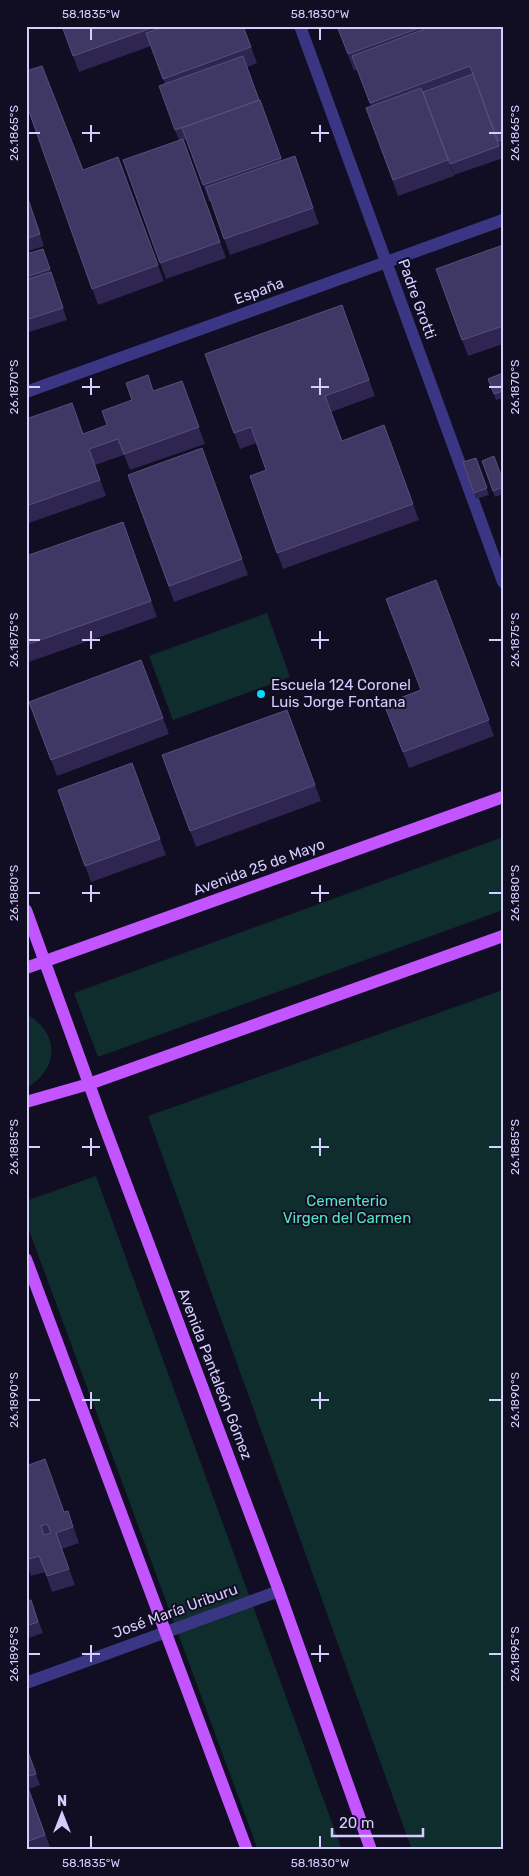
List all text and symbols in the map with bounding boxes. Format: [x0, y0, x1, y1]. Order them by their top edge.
text: 58.1835°W [62, 7, 121, 21]
text: 58.1830°W [291, 7, 350, 21]
text: 26.1865°S [7, 105, 21, 161]
text: 26.1865°S [508, 105, 522, 161]
street label: Padre Grotti [394, 256, 440, 342]
street label: España [232, 274, 286, 308]
text: 26.1870°S [7, 359, 21, 415]
text: 26.1870°S [508, 359, 522, 415]
text: 26.1875°S [7, 613, 21, 667]
text: 26.1875°S [508, 613, 522, 667]
place label: Escuela 124 Coronel Luis Jorge Fontana [271, 676, 411, 711]
marker: Escuela 124 Coronel Luis Jorge Fontana [255, 688, 267, 700]
street label: Avenida 25 de Mayo [191, 835, 327, 899]
text: 26.1880°S [7, 865, 21, 921]
text: 26.1880°S [508, 865, 522, 921]
text: 26.1885°S [7, 1119, 21, 1175]
text: 26.1885°S [508, 1119, 522, 1175]
park label: Cementerio Virgen del Carmen [283, 1192, 411, 1227]
street label: Avenida Pantaleón Gómez [174, 1286, 256, 1463]
text: 26.1890°S [7, 1372, 21, 1428]
text: 26.1890°S [508, 1372, 522, 1428]
street label: José María Uriburu [110, 1580, 240, 1642]
text: 26.1895°S [7, 1626, 21, 1682]
text: 26.1895°S [508, 1626, 522, 1682]
north arrow [38, 1788, 88, 1838]
text: N [57, 1793, 67, 1810]
scale bar [332, 1806, 423, 1838]
text: 20 m [339, 1814, 374, 1832]
text: 58.1835°W [62, 1856, 121, 1870]
text: 58.1830°W [291, 1856, 350, 1870]

